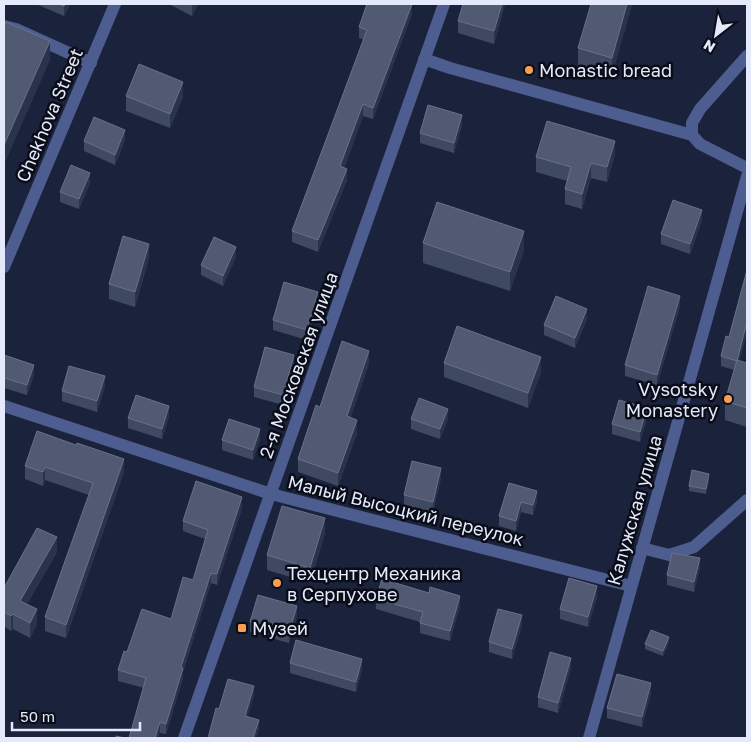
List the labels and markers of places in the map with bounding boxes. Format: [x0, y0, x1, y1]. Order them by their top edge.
place label: Monastic bread [539, 59, 672, 81]
marker: Monastic bread [523, 64, 535, 76]
place label: Vysotsky Monastery [626, 378, 718, 421]
marker: Vysotsky Monastery [722, 393, 734, 405]
place label: Техцентр Механика в Серпухове [287, 562, 461, 605]
marker: Техцентр Механика в Серпухове [271, 577, 283, 589]
place label: Музей [252, 617, 308, 639]
marker: Музей [236, 622, 248, 634]

